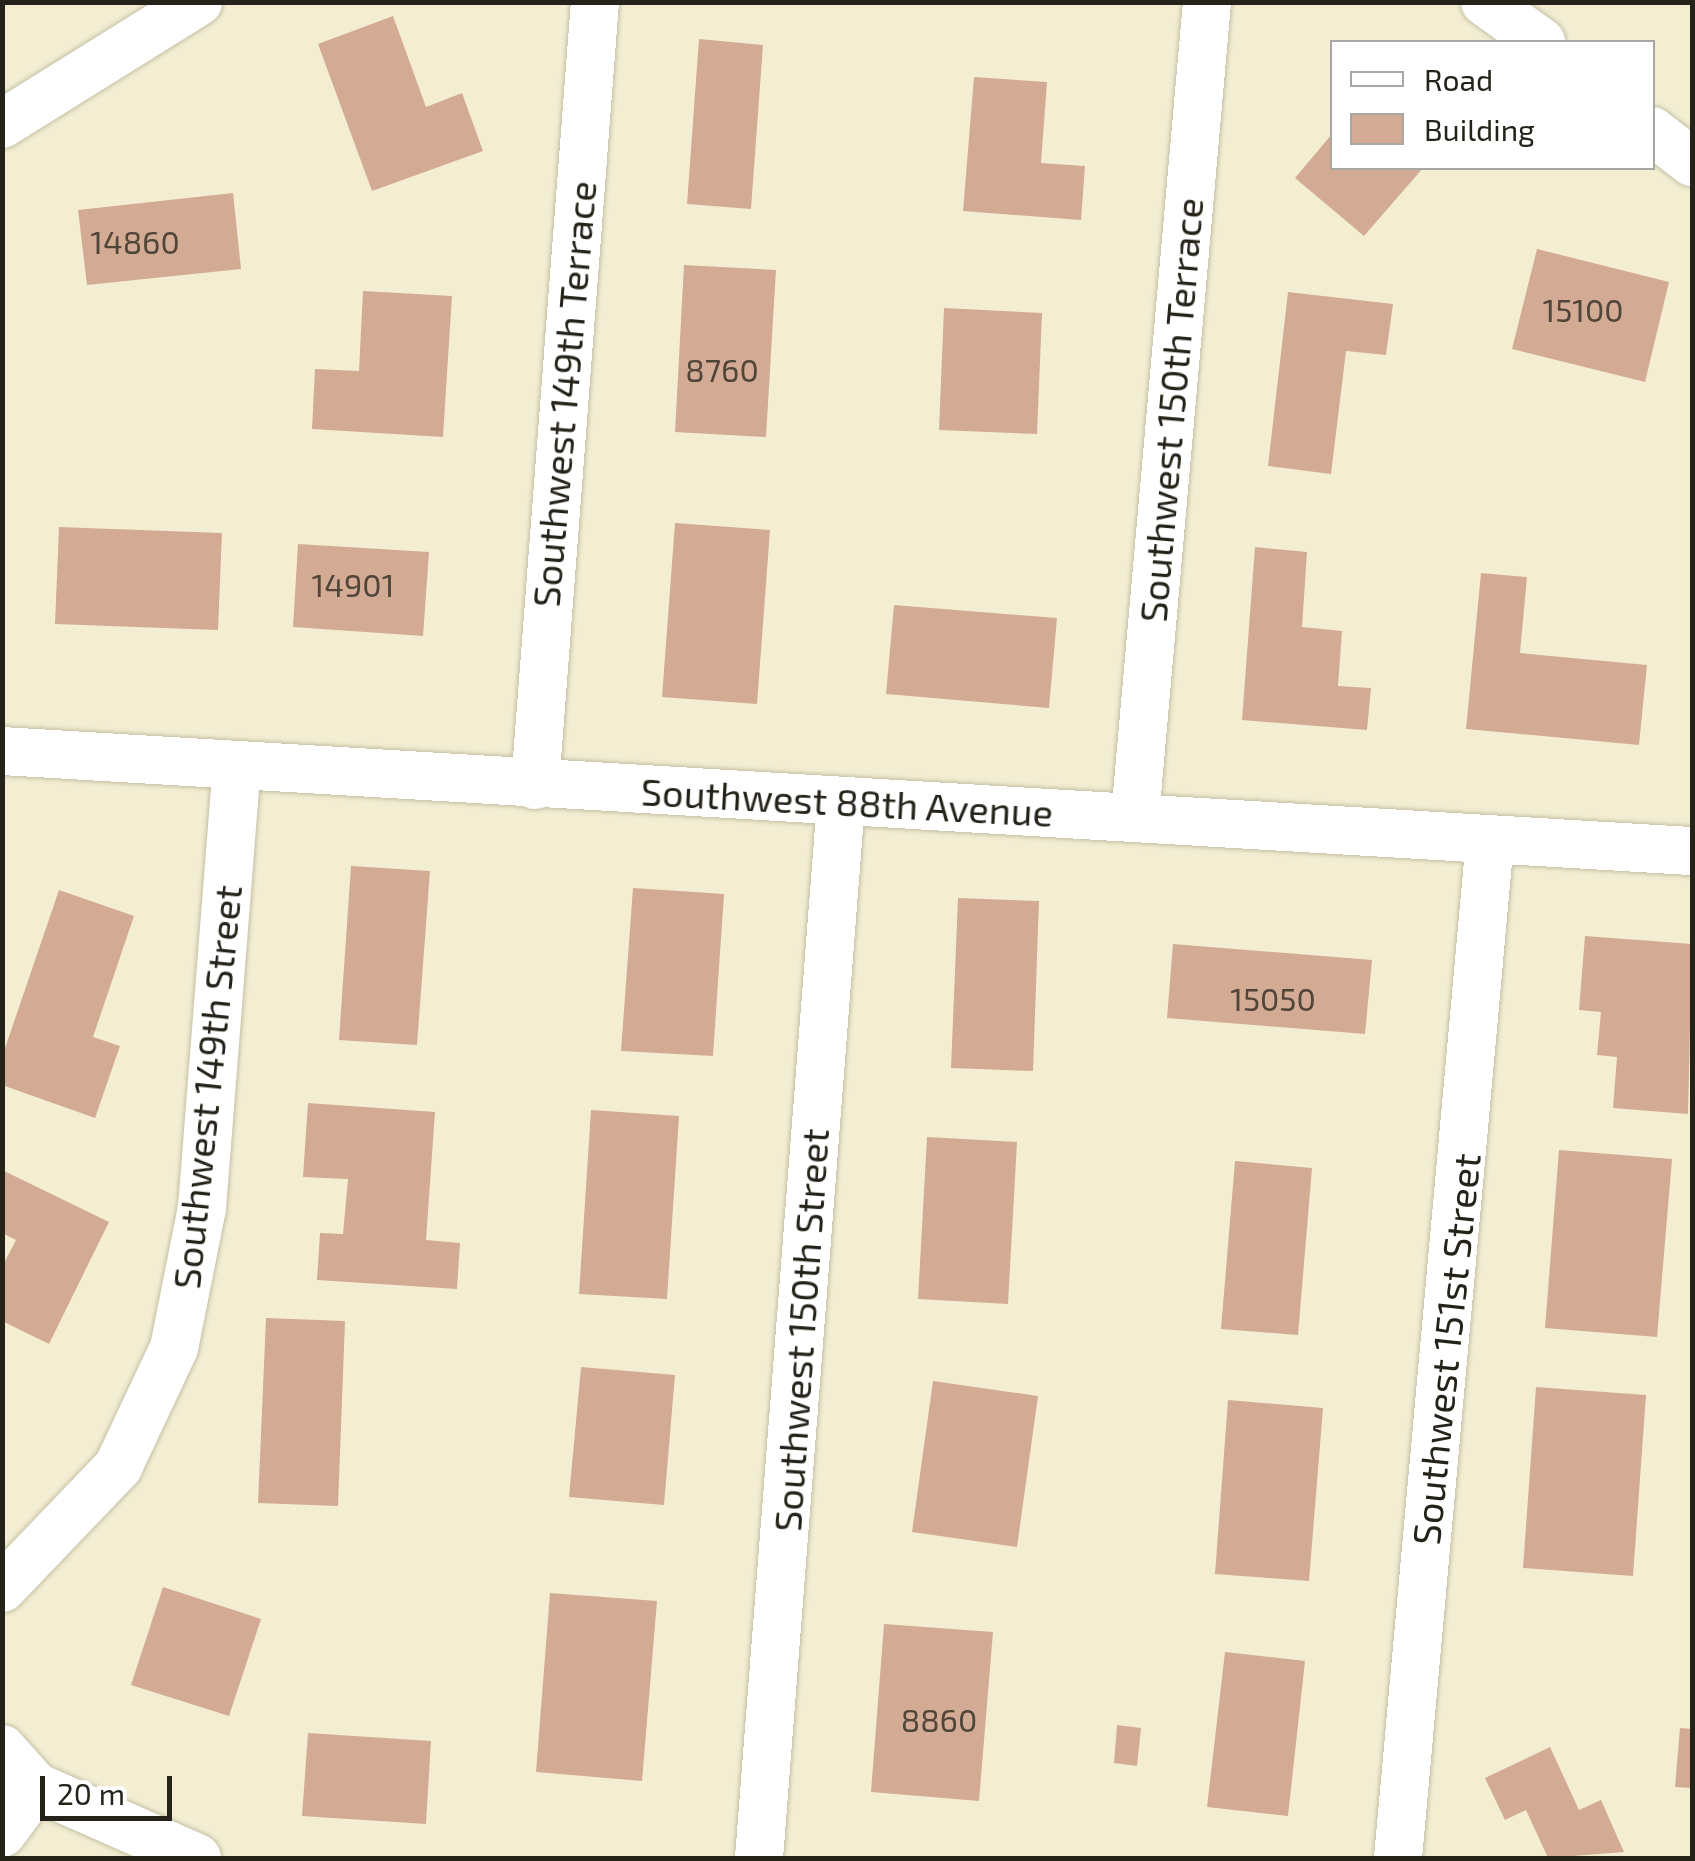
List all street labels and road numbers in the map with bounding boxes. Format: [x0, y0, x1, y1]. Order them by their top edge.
street label: Southwest 149th Terrace [523, 179, 605, 609]
street label: Southwest 150th Terrace [1130, 195, 1212, 625]
street label: Southwest 88th Avenue [639, 768, 1055, 836]
street label: Southwest 149th Street [163, 883, 251, 1291]
street label: Southwest 150th Street [764, 1127, 838, 1533]
street label: Southwest 151st Street [1403, 1151, 1489, 1547]

